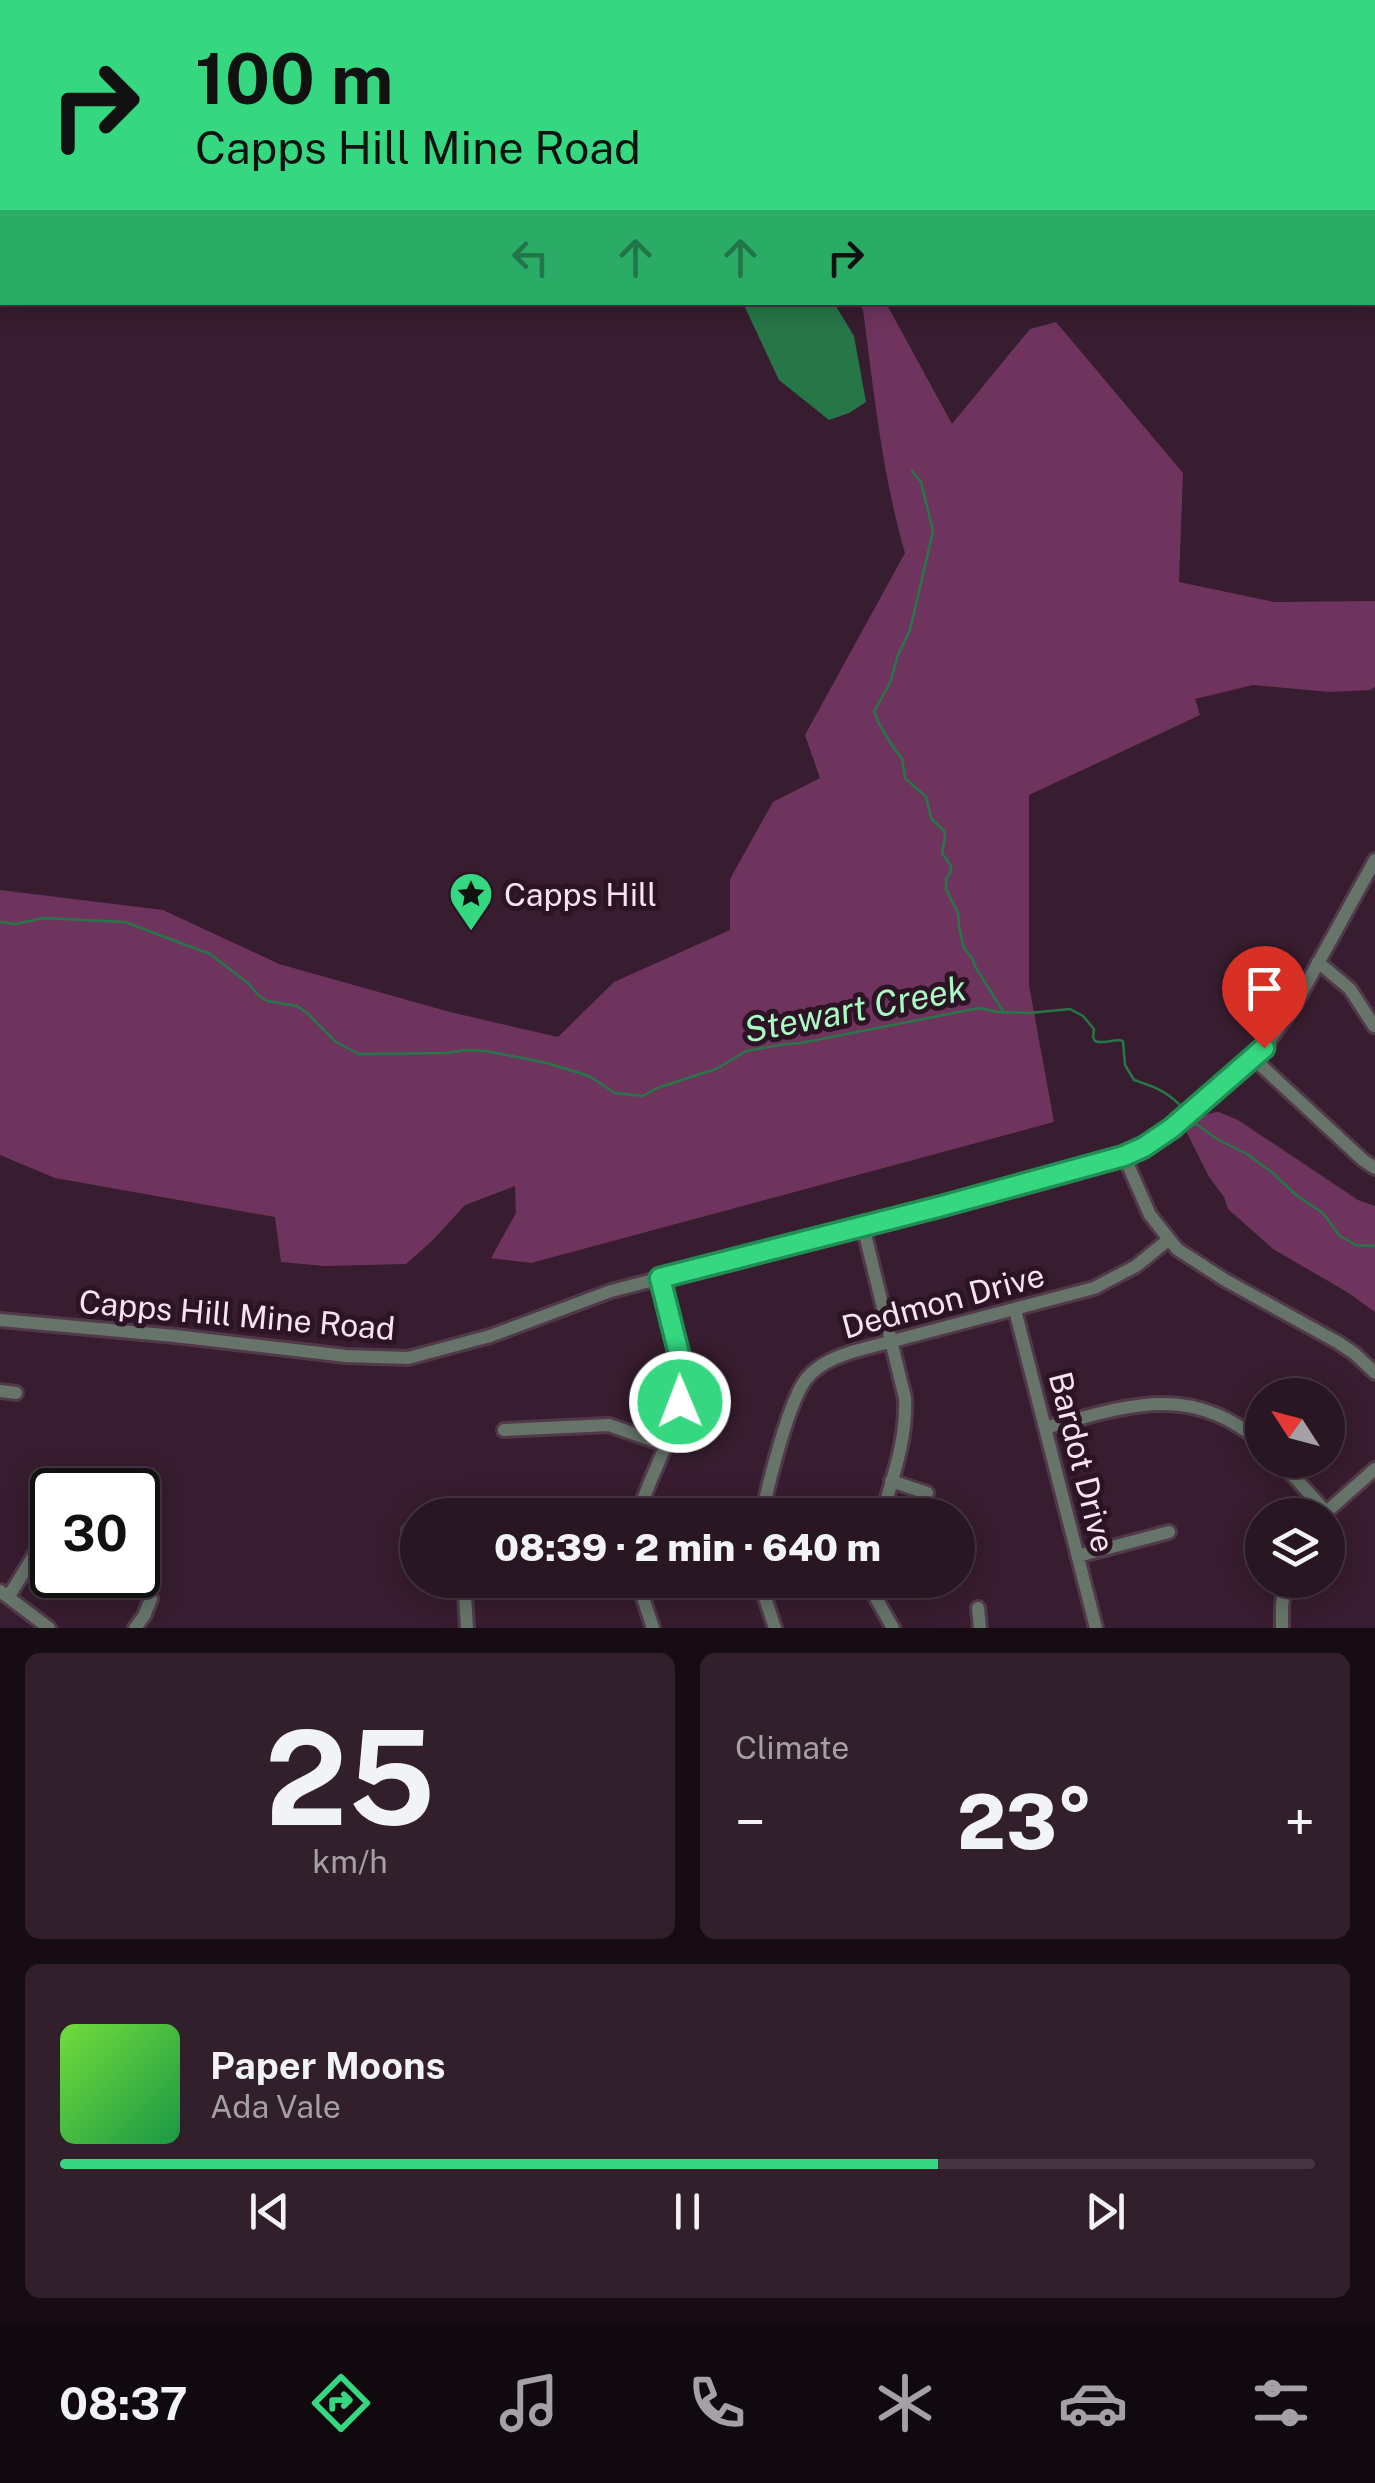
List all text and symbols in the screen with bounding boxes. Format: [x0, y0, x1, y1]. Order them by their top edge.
text: 100 m [195, 37, 393, 120]
icon: right [30, 40, 160, 170]
text: Capps Hill Mine Road [195, 121, 641, 174]
icon: left [503, 230, 558, 285]
icon: ahead [608, 230, 663, 285]
icon: ahead [713, 230, 768, 285]
icon: right [818, 230, 873, 285]
place icon: Capps Hill [448, 871, 494, 932]
place label: Capps Hill [504, 876, 657, 913]
pin [1222, 946, 1307, 1049]
icon: arrive [1237, 961, 1292, 1016]
water label: Stewart Creek [740, 967, 970, 1051]
street label: Dedmon Drive [838, 1256, 1048, 1346]
street label: Capps Hill Mine Road [77, 1283, 397, 1347]
position arrow [628, 1350, 732, 1454]
street label: Bardot Drive [1042, 1368, 1122, 1556]
north arrow [1245, 1378, 1345, 1478]
map controls [1245, 1378, 1345, 1598]
speed limit sign: 30 [30, 1468, 160, 1598]
button: layers [1245, 1498, 1345, 1598]
text: 08:39 · 2 min · 640 m [494, 1525, 881, 1570]
text: 25 [265, 1702, 435, 1854]
text: Climate [735, 1729, 849, 1766]
text: 23° [957, 1778, 1093, 1866]
text: − [735, 1790, 766, 1854]
text: + [1285, 1790, 1315, 1854]
text: km/h [312, 1843, 388, 1880]
text: Paper Moons [210, 2043, 445, 2088]
text: Ada Vale [210, 2088, 341, 2125]
icon: previous [242, 2184, 297, 2239]
icon: pause [660, 2184, 715, 2239]
icon: next [1078, 2184, 1133, 2239]
icon: directions [306, 2368, 376, 2438]
icon: music [494, 2368, 564, 2438]
icon: phone [682, 2368, 752, 2438]
icon: climate [870, 2368, 940, 2438]
icon: car [1058, 2368, 1128, 2438]
icon: filters [1246, 2368, 1316, 2438]
text: 08:37 [59, 2377, 188, 2430]

